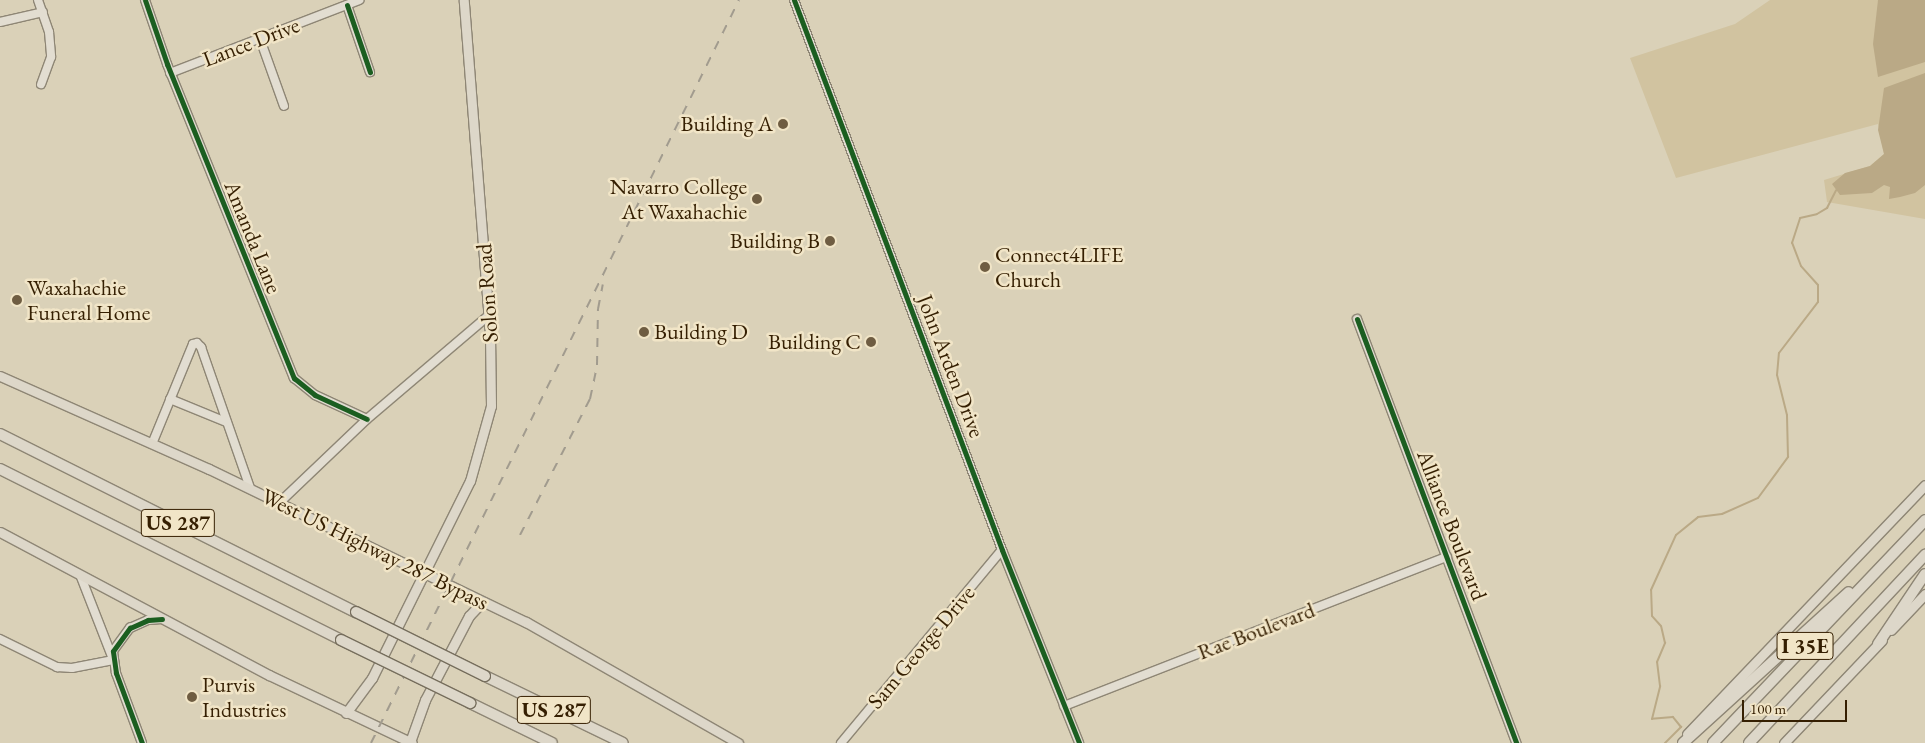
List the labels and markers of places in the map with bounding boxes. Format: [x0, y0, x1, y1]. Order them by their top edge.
place label: Building A [680, 111, 773, 137]
marker: Building A [777, 118, 789, 130]
place label: Navarro College At Waxahachie [610, 173, 747, 225]
marker: Navarro College At Waxahachie [751, 193, 763, 205]
place label: Building B [730, 228, 820, 254]
marker: Building B [824, 235, 836, 247]
place label: Connect4LIFE Church [995, 241, 1124, 292]
marker: Connect4LIFE Church [979, 261, 991, 273]
place label: Waxahachie Funeral Home [27, 274, 150, 326]
marker: Waxahachie Funeral Home [11, 294, 23, 306]
place label: Building D [654, 319, 748, 345]
marker: Building D [638, 326, 650, 338]
place label: Building C [768, 329, 861, 355]
marker: Building C [865, 336, 877, 348]
place label: Purvis Industries [202, 671, 286, 722]
marker: Purvis Industries [186, 691, 198, 703]

